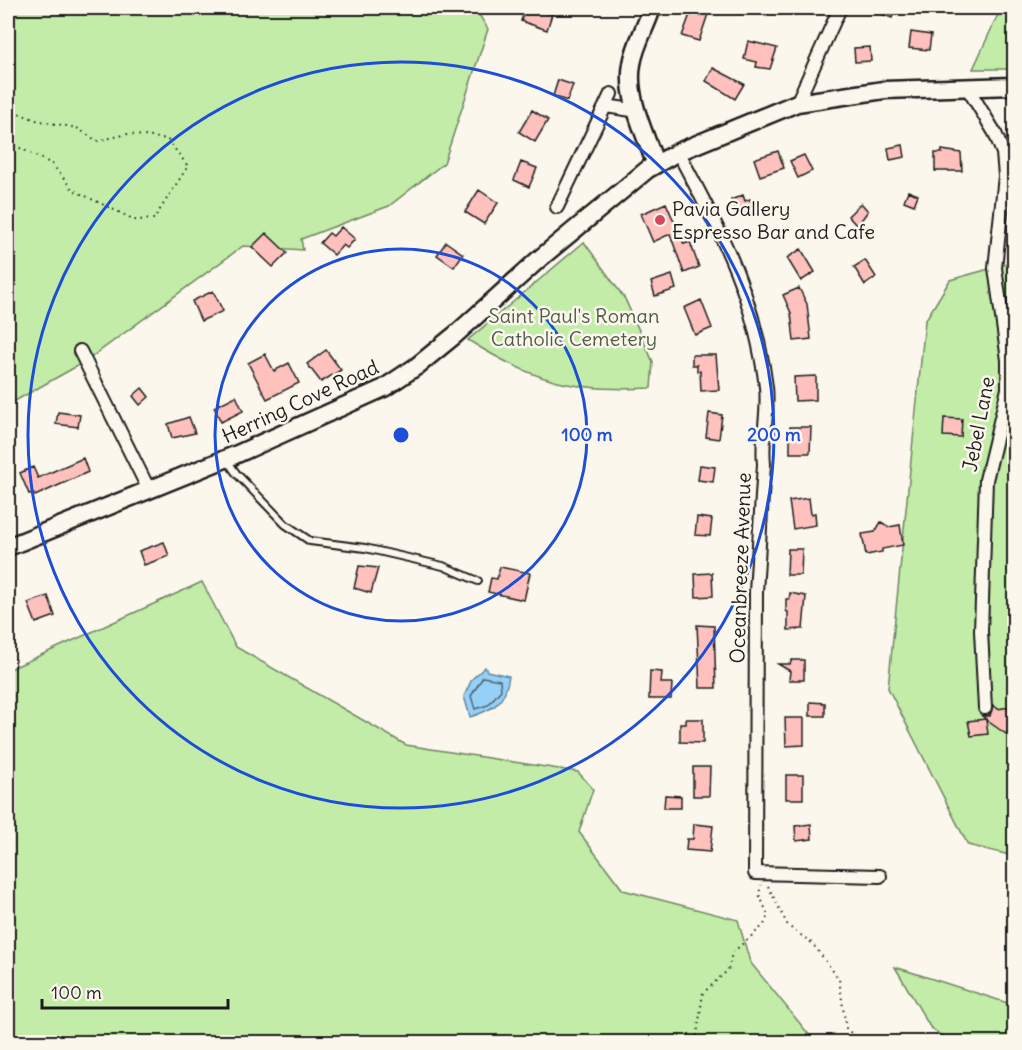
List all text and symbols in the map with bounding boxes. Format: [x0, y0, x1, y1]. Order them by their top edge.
place label: Pavia Gallery Espresso Bar and Cafe [672, 196, 875, 244]
marker: Pavia Gallery Espresso Bar and Cafe [653, 213, 667, 227]
park label: Saint Paul's Roman Catholic Cemetery [489, 303, 659, 351]
street label: Herring Cove Road [218, 354, 382, 448]
street label: Jebel Lane [957, 374, 999, 474]
text: 100 m [562, 423, 613, 446]
text: 200 m [747, 423, 801, 446]
centre of rings [391, 425, 411, 445]
street label: Oceanbreeze Avenue [724, 472, 756, 664]
scale bar [42, 972, 228, 1010]
text: 100 m [51, 981, 102, 1004]

